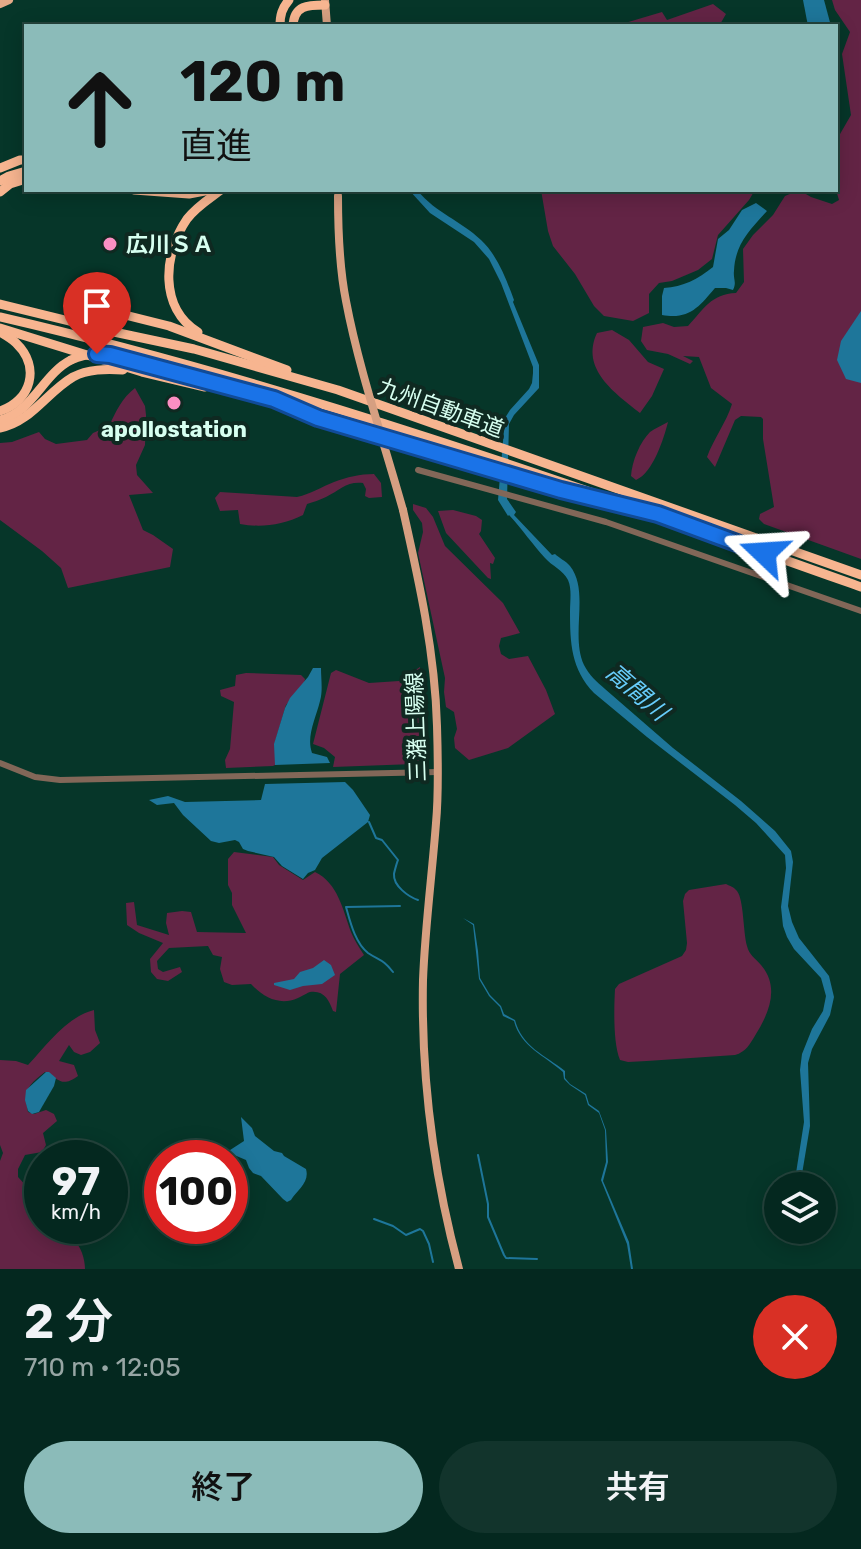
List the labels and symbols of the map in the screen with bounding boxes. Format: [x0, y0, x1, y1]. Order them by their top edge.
place label: 広川ＳＡ [126, 231, 214, 258]
marker: 広川ＳＡ [101, 235, 119, 253]
pin [63, 272, 131, 354]
street label: 九州自動車道 [374, 373, 508, 443]
marker: apollostation [165, 394, 183, 412]
place label: apollostation [101, 416, 247, 443]
position arrow [722, 511, 806, 595]
water label: 高間川 [601, 658, 676, 728]
street label: 三潴上陽線 [401, 672, 431, 782]
speed limit sign: 100 [144, 1140, 248, 1244]

